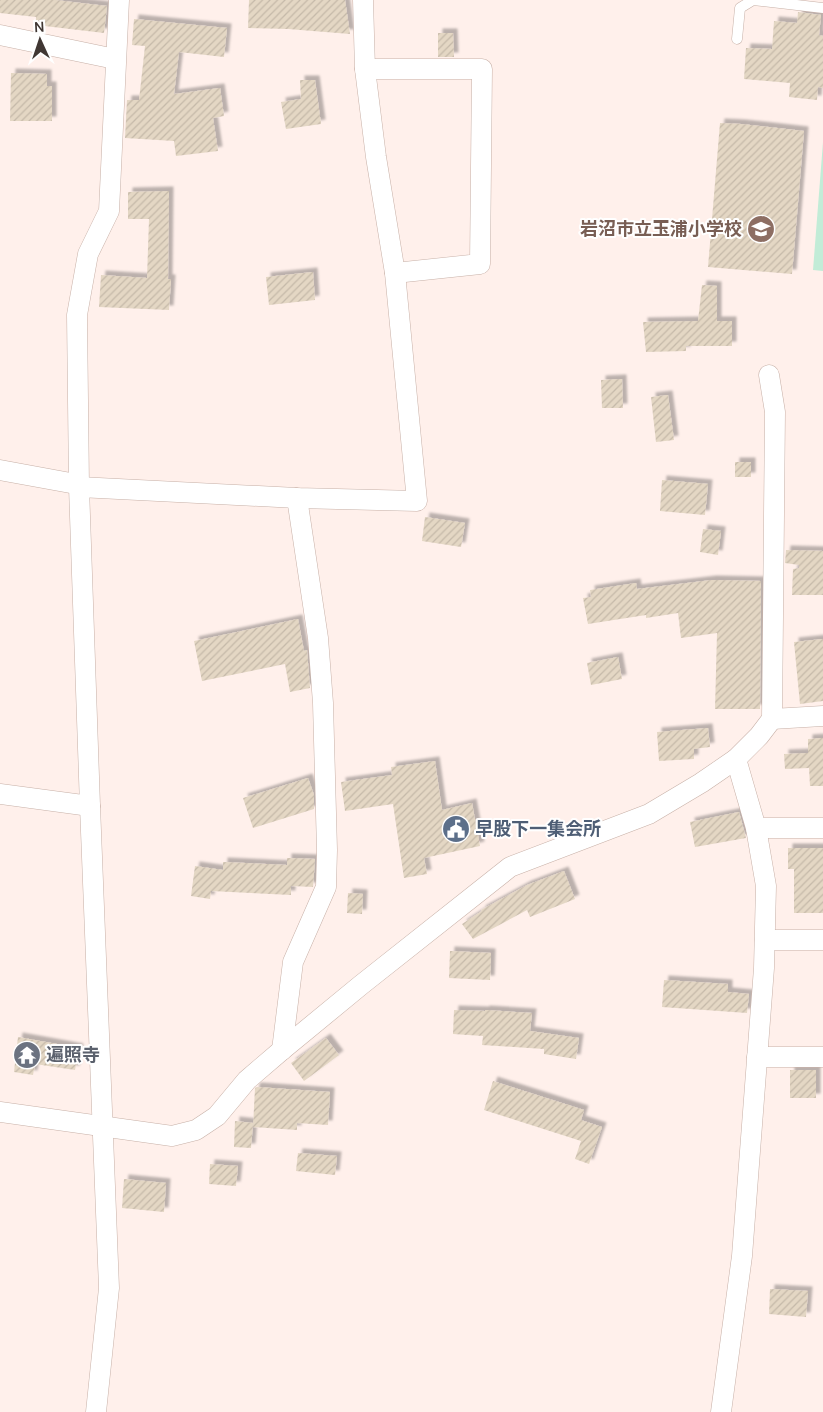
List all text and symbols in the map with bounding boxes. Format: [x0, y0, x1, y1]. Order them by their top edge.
north arrow [15, 15, 65, 65]
text: N [34, 17, 45, 36]
school or university icon: 岩沼市立玉浦小学校 [746, 214, 776, 244]
place label: 岩沼市立玉浦小学校 [580, 216, 742, 240]
public building icon: 早股下一集会所 [441, 814, 471, 844]
place label: 早股下一集会所 [475, 816, 601, 840]
temple icon: 遍照寺 [12, 1040, 42, 1070]
place label: 遍照寺 [46, 1042, 100, 1066]

